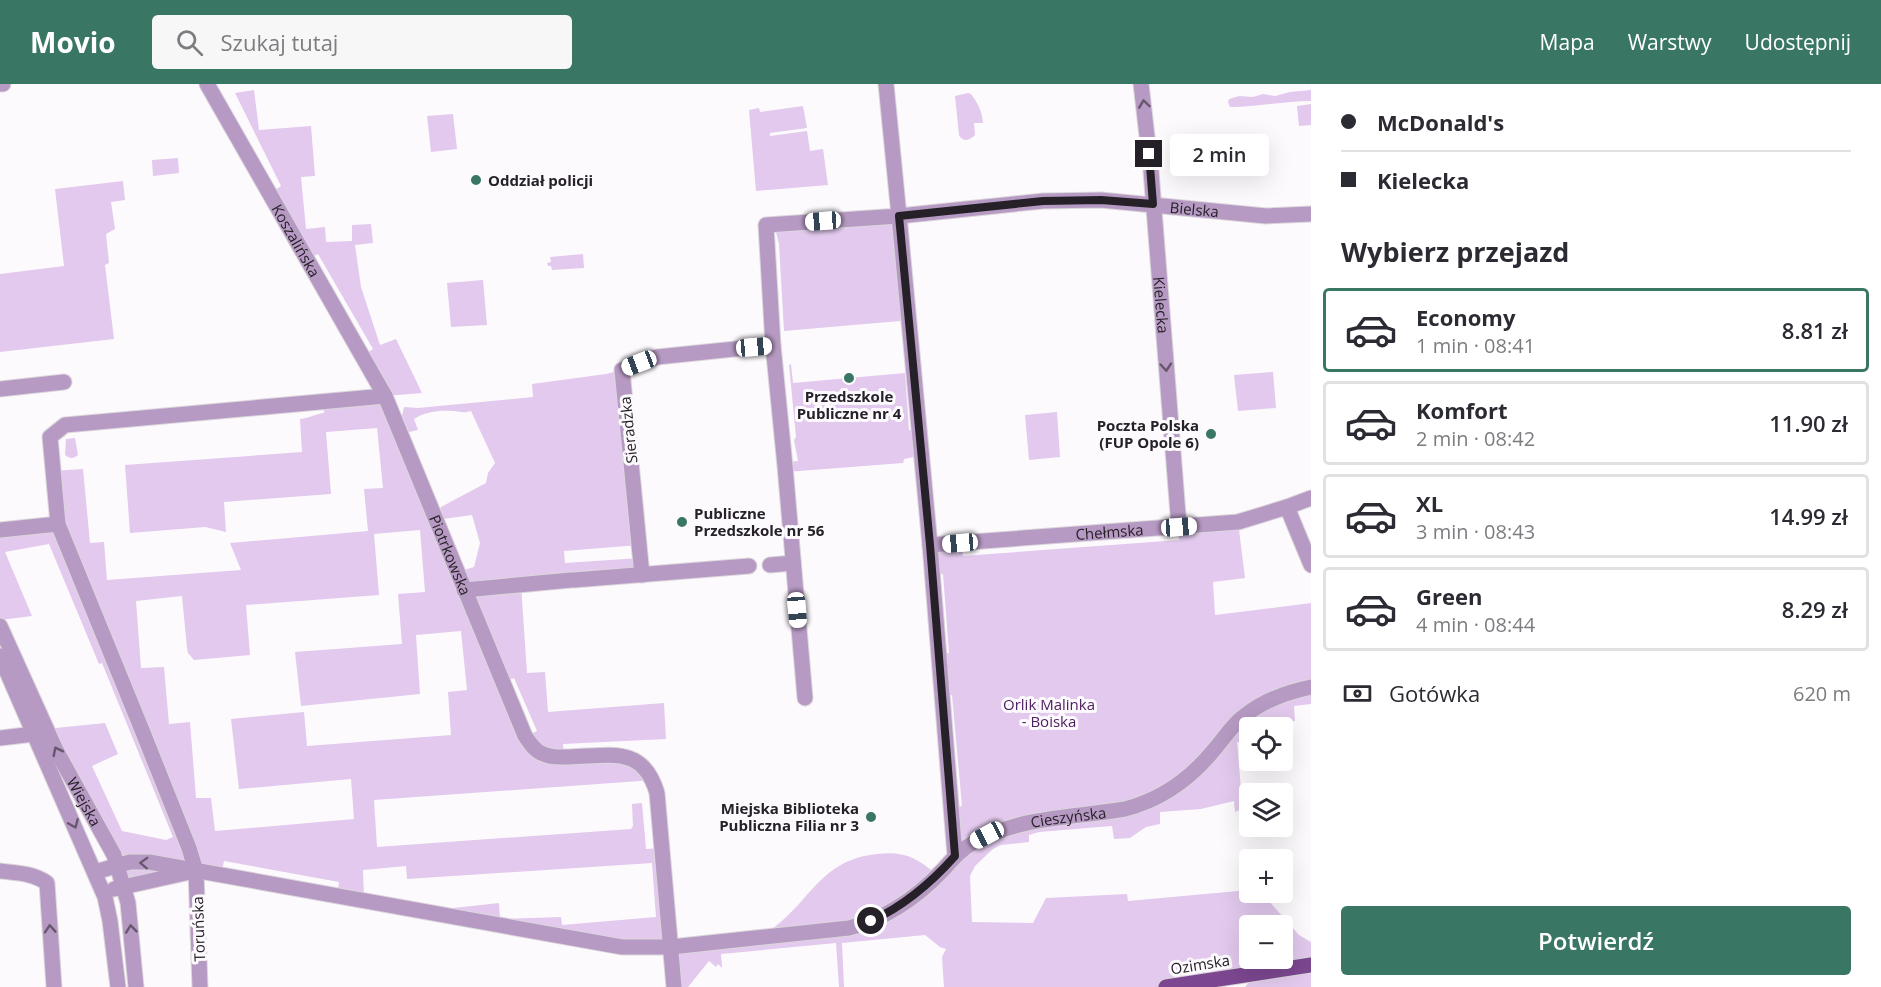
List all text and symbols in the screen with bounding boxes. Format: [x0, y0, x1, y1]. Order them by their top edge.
search box [152, 15, 572, 69]
text: Movio [30, 23, 116, 61]
icon: search [173, 26, 206, 59]
text: Szukaj tutaj [221, 27, 338, 57]
text: Mapa [1540, 28, 1595, 56]
text: Warstwy [1628, 28, 1712, 56]
text: Udostępnij [1745, 28, 1851, 56]
one-way arrow [1138, 99, 1150, 109]
text: McDonald's [1377, 107, 1504, 137]
callout: 2 min [1170, 133, 1269, 175]
route end [1135, 140, 1162, 167]
text: 2 min [1193, 141, 1247, 168]
text: Kielecka [1377, 165, 1469, 195]
place label: Oddział policji [488, 170, 593, 190]
marker: Oddział policji [469, 173, 483, 187]
street label: Bielska [1169, 197, 1220, 221]
street label: Koszalińska [267, 200, 325, 280]
car [804, 211, 842, 231]
text: Wybierz przejazd [1341, 233, 1569, 270]
street label: Kielecka [1149, 276, 1174, 334]
text: Economy [1416, 302, 1515, 332]
icon: car [1344, 303, 1398, 357]
text: 8.81 zł [1782, 315, 1848, 345]
text: 1 min · 08:41 [1416, 332, 1535, 359]
car [735, 336, 773, 358]
car [619, 348, 659, 378]
one-way arrow [1159, 362, 1172, 371]
marker: Przedszkole Publiczne nr 4 [842, 371, 856, 385]
place label: Przedszkole Publiczne nr 4 [797, 386, 902, 423]
street label: Sieradzka [615, 395, 641, 465]
text: Komfort [1416, 395, 1508, 425]
icon: car [1344, 396, 1398, 450]
text: 11.90 zł [1769, 408, 1848, 438]
place label: Poczta Polska (FUP Opole 6) [1097, 415, 1199, 452]
text: 2 min · 08:42 [1416, 425, 1535, 452]
marker: Poczta Polska (FUP Opole 6) [1204, 427, 1218, 441]
text: XL [1416, 488, 1443, 518]
icon: car [1344, 489, 1398, 543]
text: 14.99 zł [1769, 501, 1848, 531]
place label: Publiczne Przedszkole nr 56 [694, 503, 825, 540]
street label: Piotrkowska [425, 512, 476, 598]
marker: Publiczne Przedszkole nr 56 [675, 515, 689, 529]
car [1160, 517, 1198, 537]
text: 3 min · 08:43 [1416, 518, 1535, 545]
street label: Chełmska [1075, 519, 1144, 544]
car [941, 532, 979, 554]
text: Green [1416, 581, 1482, 611]
icon: car [1344, 582, 1398, 636]
car [786, 591, 808, 629]
text: 8.29 zł [1782, 594, 1848, 624]
text: 4 min · 08:44 [1416, 611, 1535, 638]
icon: cash [1341, 677, 1374, 710]
text: Gotówka [1389, 678, 1480, 708]
text: 620 m [1793, 680, 1851, 707]
park label: Orlik Malinka - Boiska [1003, 694, 1095, 731]
map controls [1239, 717, 1293, 969]
button: locate [1239, 717, 1293, 771]
one-way arrow [53, 746, 64, 757]
street label: Wiejska [63, 773, 106, 830]
button: layers [1239, 783, 1293, 837]
place label: Miejska Biblioteka Publiczna Filia nr 3 [719, 798, 859, 835]
street label: Cieszyńska [1029, 802, 1107, 832]
marker: Miejska Biblioteka Publiczna Filia nr 3 [864, 810, 878, 824]
one-way arrow [67, 817, 79, 828]
car [967, 819, 1007, 851]
button: + [1239, 849, 1293, 903]
one-way arrow [139, 856, 148, 869]
street label: Toruńska [187, 896, 209, 962]
button: Potwierdź [1341, 906, 1851, 975]
route start [857, 907, 884, 934]
button: − [1239, 915, 1293, 969]
one-way arrow [44, 924, 57, 933]
one-way arrow [126, 924, 138, 933]
street label: Ozimska [1169, 949, 1231, 979]

